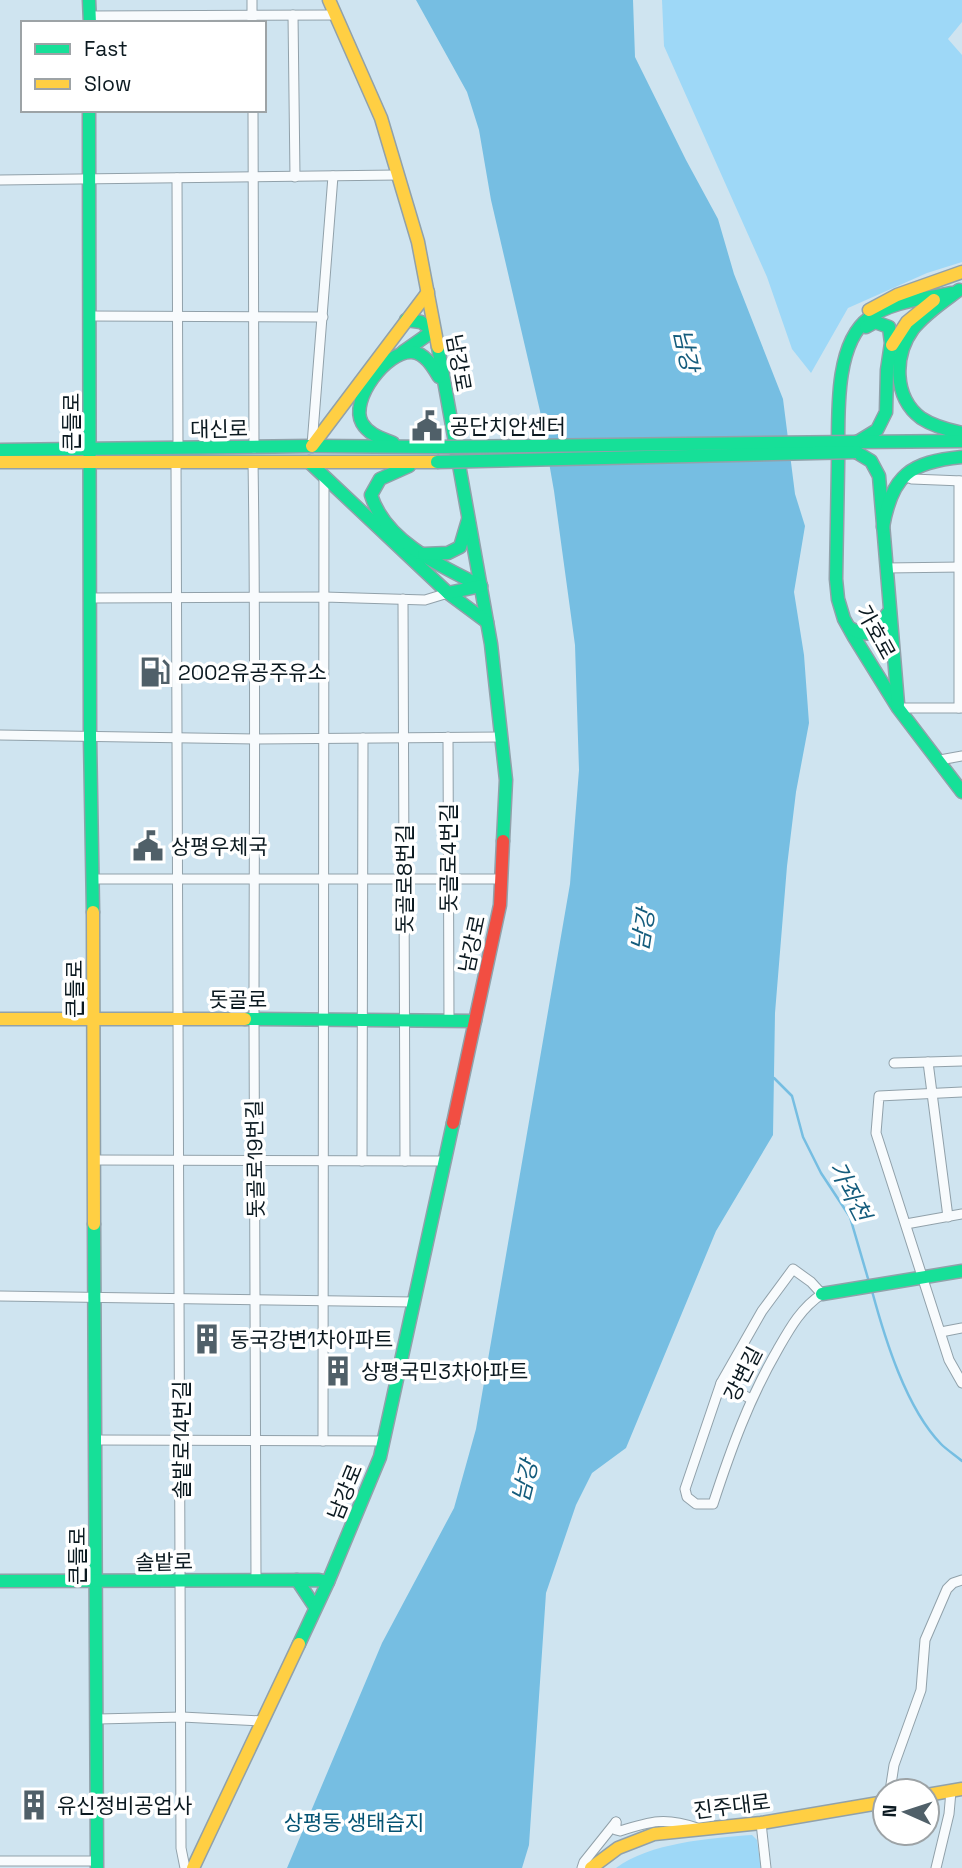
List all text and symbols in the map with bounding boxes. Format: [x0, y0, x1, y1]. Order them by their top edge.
legend [21, 21, 266, 112]
text: Fast [84, 35, 128, 62]
text: Slow [84, 70, 132, 97]
water label: 남강 [667, 326, 706, 377]
street label: 남강로 [441, 332, 477, 394]
street label: 큰들로 [58, 393, 85, 451]
public building icon: 공단치안센터 [410, 409, 444, 443]
place label: 공단치안센터 [450, 413, 566, 440]
street label: 대신로 [190, 415, 248, 443]
street label: 가호로 [850, 600, 902, 664]
fuel station icon: 2002유공주유소 [138, 655, 172, 689]
place label: 2002유공주유소 [178, 659, 327, 686]
street label: 돗골로4번길 [435, 803, 462, 913]
street label: 돗골로8번길 [391, 824, 418, 934]
public building icon: 상평우체국 [131, 829, 165, 863]
place label: 상평우체국 [171, 833, 268, 860]
water label: 남강 [625, 904, 662, 953]
street label: 남강로 [453, 913, 491, 975]
street label: 큰들로 [61, 960, 88, 1018]
street label: 돗골로 [209, 986, 267, 1013]
street label: 돗골로19번길 [240, 1100, 270, 1218]
water label: 가좌천 [822, 1156, 879, 1229]
building icon: 동국강변1차아파트 [190, 1322, 224, 1356]
place label: 동국강변1차아파트 [230, 1326, 393, 1353]
street label: 강변길 [718, 1342, 768, 1406]
building icon: 상평국민3차아파트 [321, 1354, 355, 1388]
place label: 상평국민3차아파트 [361, 1358, 528, 1385]
street label: 솔밭로14번길 [168, 1381, 195, 1499]
water label: 남강 [505, 1454, 545, 1505]
street label: 남강로 [322, 1460, 368, 1524]
street label: 큰들로 [64, 1527, 91, 1585]
street label: 솔밭로 [135, 1548, 193, 1576]
north arrow [871, 1777, 941, 1847]
building icon: 유신정비공업사 [17, 1788, 51, 1822]
street label: 진주대로 [692, 1788, 772, 1824]
place label: 유신정비공업사 [57, 1792, 192, 1819]
text: N [877, 1804, 902, 1818]
park label: 상평동 생태습지 [284, 1809, 424, 1836]

